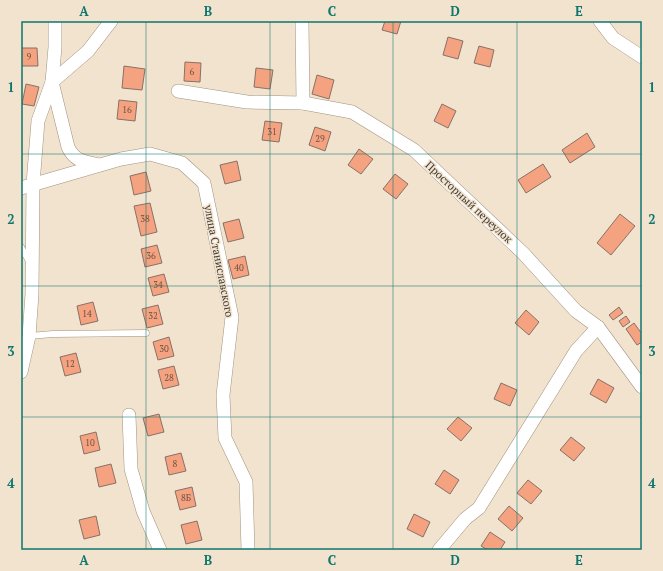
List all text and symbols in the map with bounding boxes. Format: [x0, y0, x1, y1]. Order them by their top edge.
text: A [79, 2, 89, 20]
text: B [204, 2, 212, 20]
text: C [328, 2, 336, 20]
text: D [450, 2, 460, 20]
text: E [575, 2, 583, 20]
house number: 9 [27, 51, 32, 63]
house number: 6 [190, 66, 195, 78]
text: 1 [7, 78, 15, 96]
text: 1 [648, 78, 656, 96]
house number: 16 [122, 104, 132, 116]
house number: 31 [267, 126, 277, 138]
house number: 29 [315, 133, 325, 145]
street label: Просторный переулок [422, 158, 516, 246]
street label: улица Станиславского [201, 203, 237, 318]
text: 2 [7, 210, 15, 228]
text: 2 [648, 210, 656, 228]
house number: 38 [140, 213, 150, 225]
house number: 36 [146, 250, 156, 262]
house number: 40 [234, 262, 244, 274]
house number: 34 [153, 279, 163, 291]
house number: 14 [82, 308, 92, 320]
house number: 32 [148, 310, 158, 322]
text: 3 [7, 342, 15, 360]
text: 3 [648, 342, 656, 360]
house number: 30 [159, 343, 169, 355]
house number: 12 [65, 358, 75, 370]
house number: 28 [164, 372, 174, 384]
house number: 10 [85, 437, 95, 449]
house number: 8 [173, 458, 178, 470]
text: 4 [7, 474, 15, 492]
text: 4 [648, 474, 656, 492]
house number: 8Б [181, 492, 191, 504]
text: A [79, 551, 89, 569]
text: B [204, 551, 212, 569]
text: C [328, 551, 336, 569]
text: D [450, 551, 460, 569]
text: E [575, 551, 583, 569]

